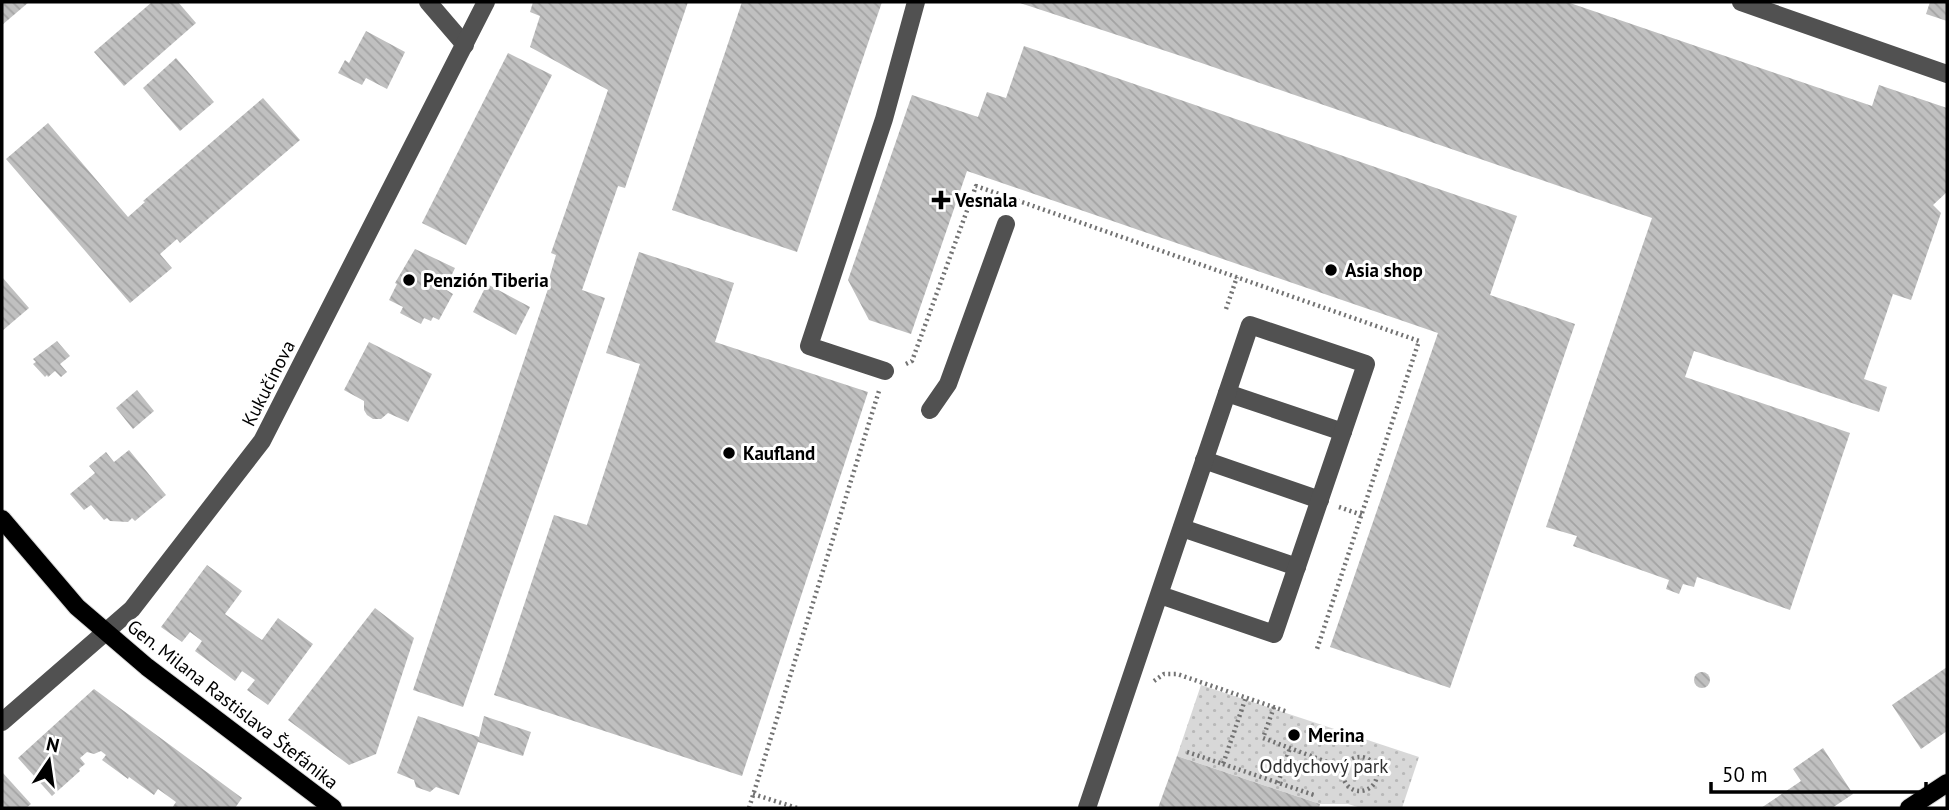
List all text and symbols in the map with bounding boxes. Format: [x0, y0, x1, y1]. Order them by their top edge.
place label: Vesnala [954, 188, 1018, 212]
marker: Vesnala [933, 192, 949, 208]
place label: Asia shop [1345, 258, 1423, 282]
marker: Asia shop [1323, 262, 1339, 278]
place label: Penzión Tiberia [423, 268, 549, 292]
marker: Penzión Tiberia [401, 272, 417, 288]
street label: Kukučínova [236, 336, 300, 430]
place label: Kaufland [743, 441, 815, 465]
marker: Kaufland [721, 445, 737, 461]
street label: Gen. Milana Rastislava Štefánika [123, 614, 343, 794]
place label: Merina [1308, 723, 1364, 747]
north arrow [14, 726, 84, 796]
marker: Merina [1286, 727, 1302, 743]
text: N [44, 731, 62, 758]
scale bar [1711, 750, 1926, 794]
park label: Oddychový park [1260, 754, 1388, 778]
text: 50 m [1722, 761, 1768, 788]

